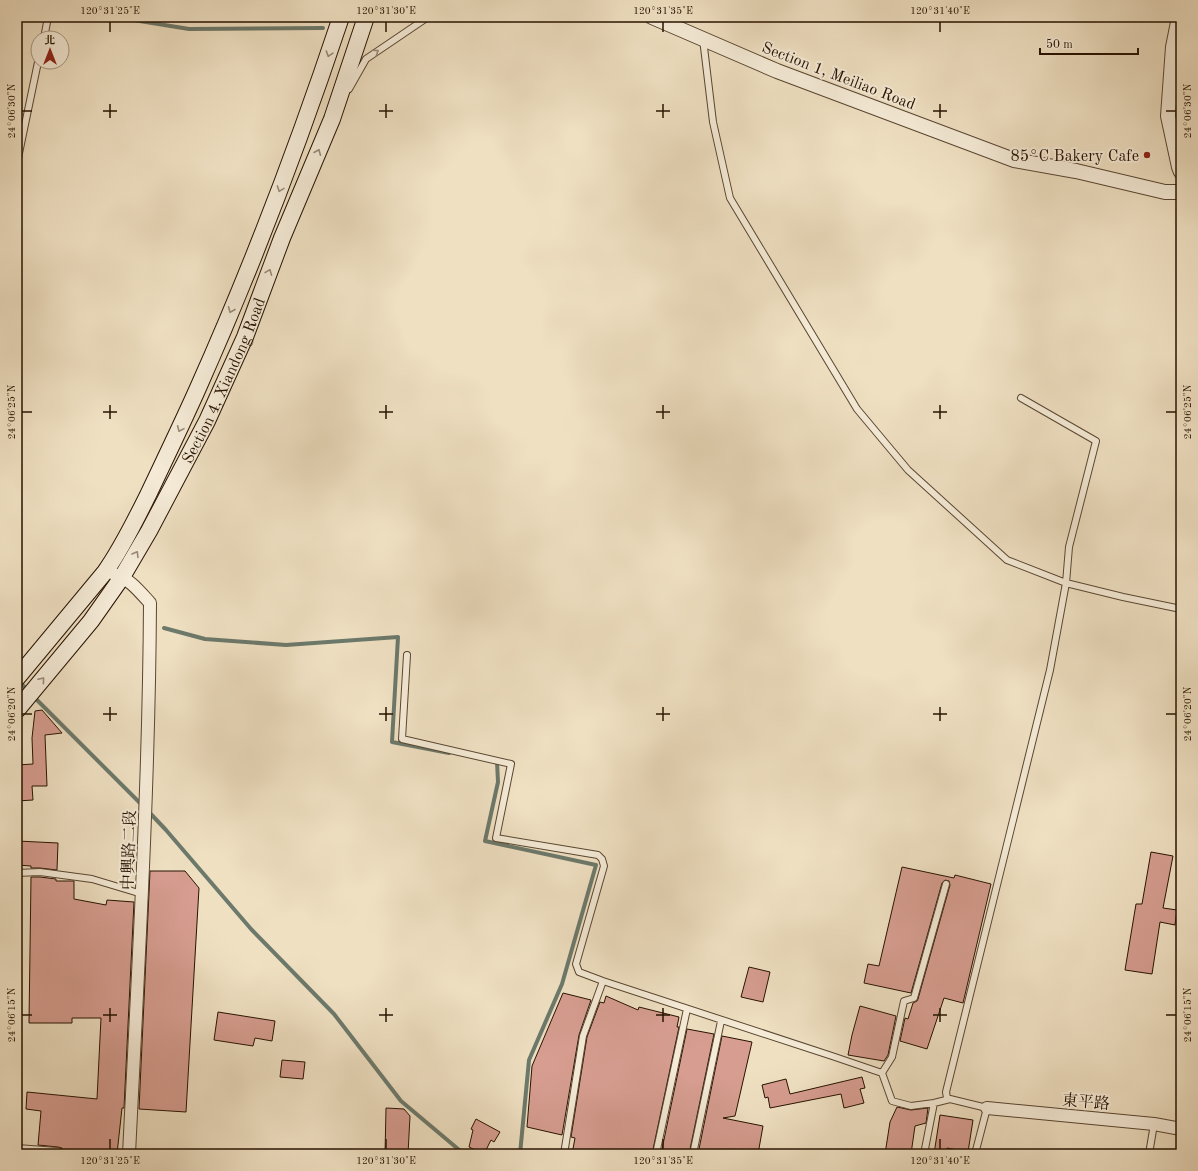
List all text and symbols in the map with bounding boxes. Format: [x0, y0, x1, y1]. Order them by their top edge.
text: 120°31'25"E [80, 6, 140, 16]
text: 120°31'30"E [356, 6, 416, 16]
text: 120°31'35"E [633, 6, 693, 16]
text: 120°31'40"E [910, 6, 970, 16]
north arrow [30, 30, 70, 70]
scale bar [1040, 30, 1138, 56]
text: 北 [45, 34, 56, 47]
text: 50 m [1046, 38, 1073, 51]
street label: Section 1, Meiliao Road [759, 40, 917, 114]
one-way arrow [325, 50, 334, 57]
one-way arrow [372, 50, 379, 57]
text: 24°06'30"N [7, 83, 17, 138]
text: 24°06'30"N [1183, 83, 1193, 138]
one-way arrow [314, 148, 322, 155]
place label: 85°C Bakery Cafe [1011, 149, 1139, 165]
marker: 85°C Bakery Cafe [1142, 150, 1152, 160]
one-way arrow [276, 186, 284, 193]
one-way arrow [265, 269, 273, 276]
street label: Section 4, Xiandong Road [180, 296, 269, 467]
one-way arrow [228, 305, 236, 313]
text: 24°06'25"N [7, 384, 17, 439]
text: 24°06'25"N [1183, 384, 1193, 439]
one-way arrow [176, 426, 184, 433]
one-way arrow [131, 551, 139, 558]
one-way arrow [37, 678, 44, 685]
text: 24°06'20"N [7, 686, 17, 741]
text: 24°06'20"N [1183, 686, 1193, 741]
street label: 中興路二段 [119, 810, 139, 890]
text: 24°06'15"N [7, 987, 17, 1042]
text: 24°06'15"N [1183, 987, 1193, 1042]
street label: 東平路 [1061, 1091, 1111, 1113]
text: 120°31'25"E [80, 1156, 140, 1166]
text: 120°31'30"E [356, 1156, 416, 1166]
text: 120°31'35"E [633, 1156, 693, 1166]
text: 120°31'40"E [910, 1156, 970, 1166]

